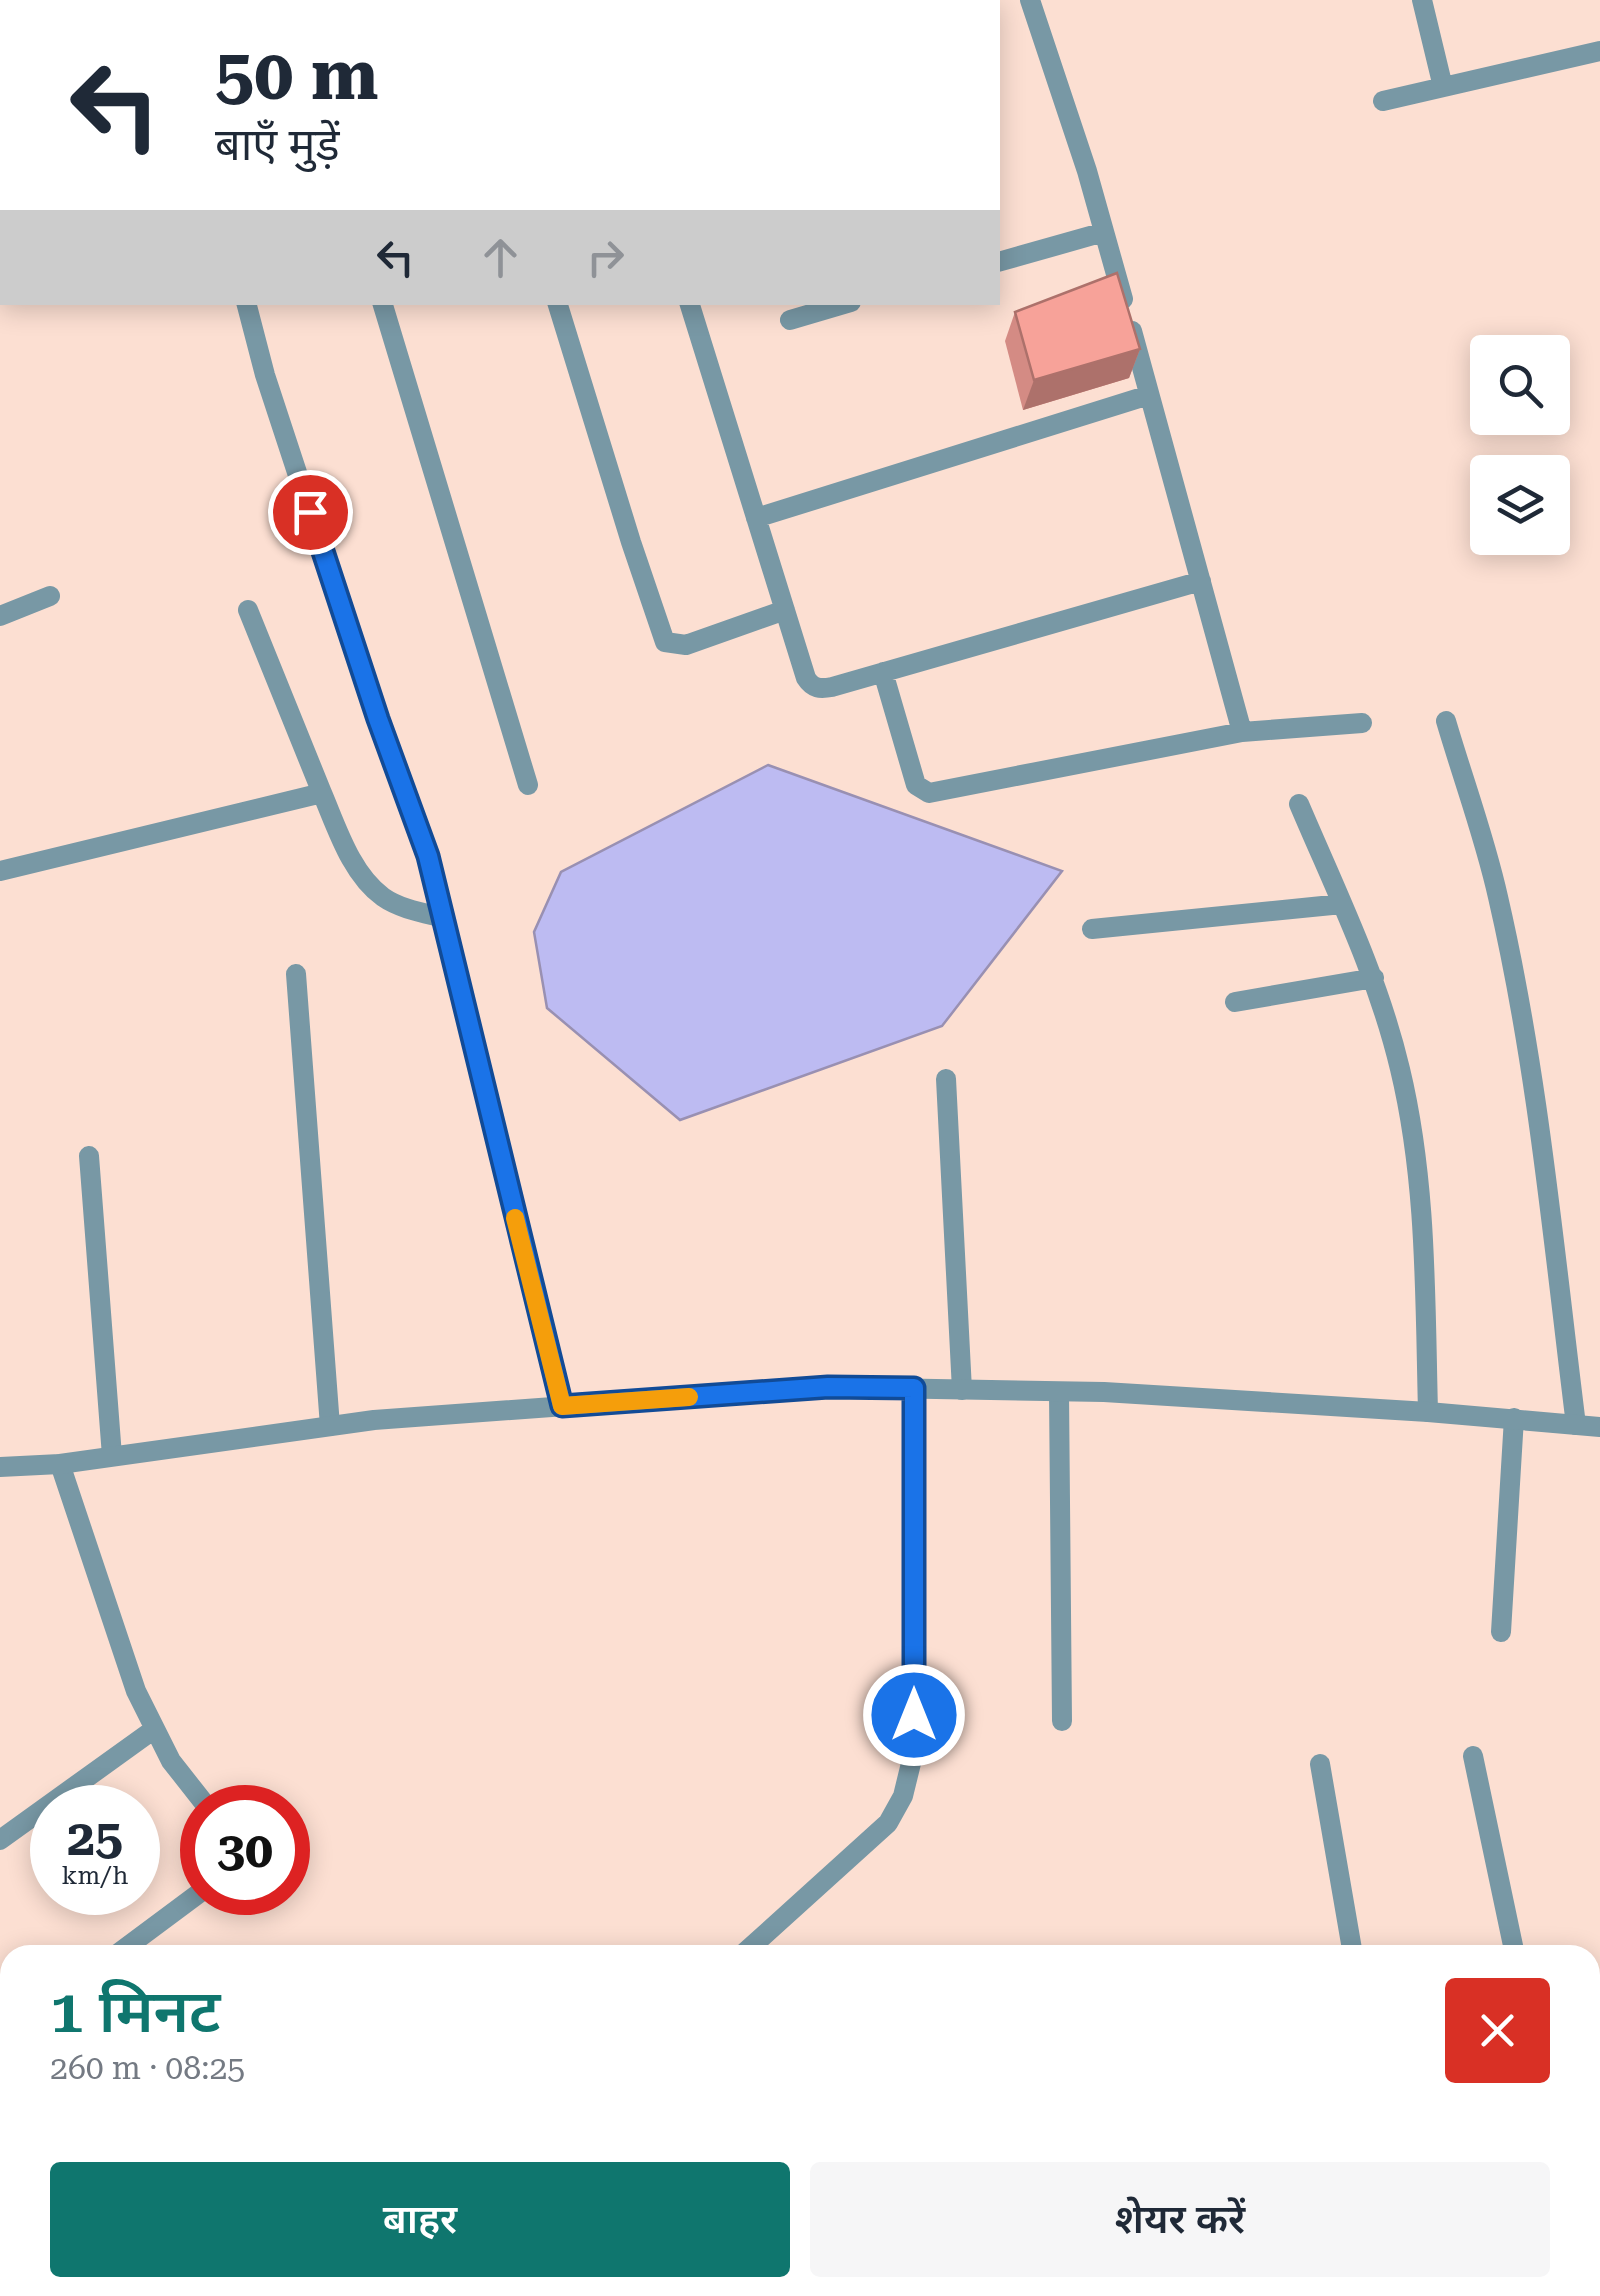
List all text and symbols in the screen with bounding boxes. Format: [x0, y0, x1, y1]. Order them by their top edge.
text: 50 m [215, 34, 379, 116]
icon: left [50, 40, 180, 170]
text: बाएँ मुड़ें [215, 118, 340, 171]
icon: left [368, 230, 423, 285]
icon: ahead [473, 230, 528, 285]
icon: right [578, 230, 633, 285]
map controls [1470, 335, 1570, 555]
button: search [1470, 335, 1570, 435]
button: layers [1470, 455, 1570, 555]
pin [268, 470, 353, 555]
icon: arrive [283, 485, 338, 540]
position arrow [862, 1663, 966, 1767]
speed limit sign: 30 [180, 1785, 310, 1915]
text: 25 [67, 1809, 123, 1867]
text: km/h [62, 1861, 128, 1890]
text: 1 मिनट [50, 1976, 221, 2047]
button: close [1445, 1978, 1550, 2083]
text: 260 m · 08:25 [50, 2049, 245, 2087]
button: बाहर [50, 2162, 790, 2277]
button: शेयर करें [810, 2162, 1550, 2277]

